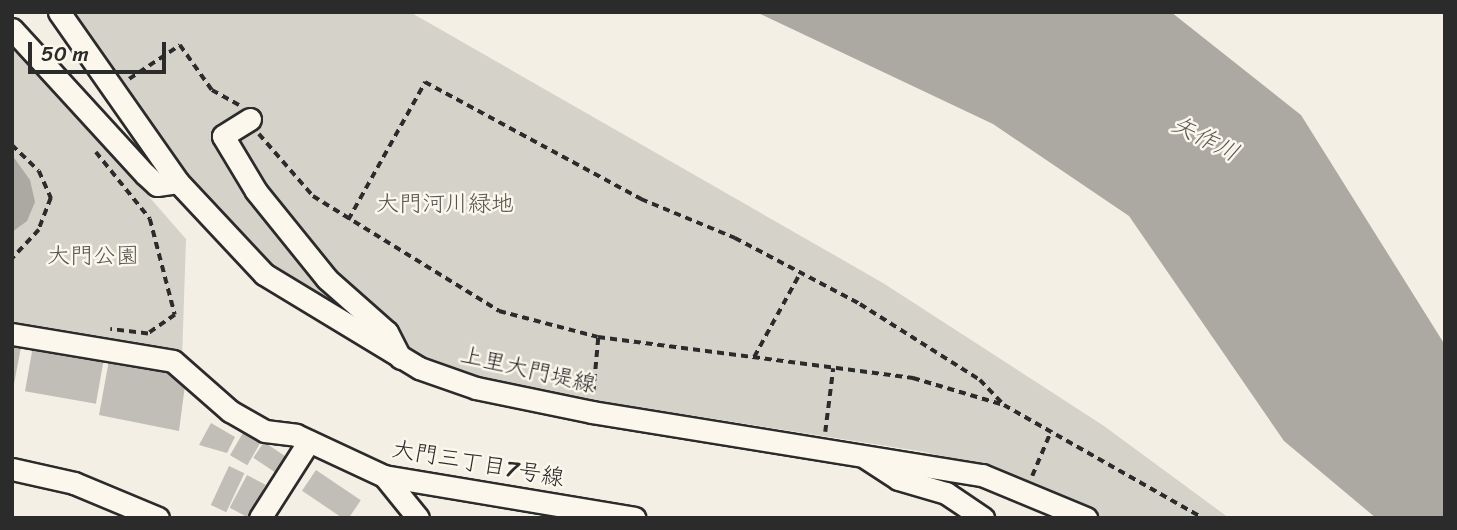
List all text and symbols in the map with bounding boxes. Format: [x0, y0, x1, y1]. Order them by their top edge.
scale bar [32, 28, 170, 72]
text: 50 m [41, 35, 89, 73]
water label: 矢作川 [1166, 110, 1244, 168]
park label: 大門河川緑地 [376, 190, 514, 218]
park label: 大門公園 [47, 242, 139, 270]
street label: 上里大門堤線 [458, 341, 598, 399]
street label: 大門三丁目7号線 [390, 435, 566, 493]

